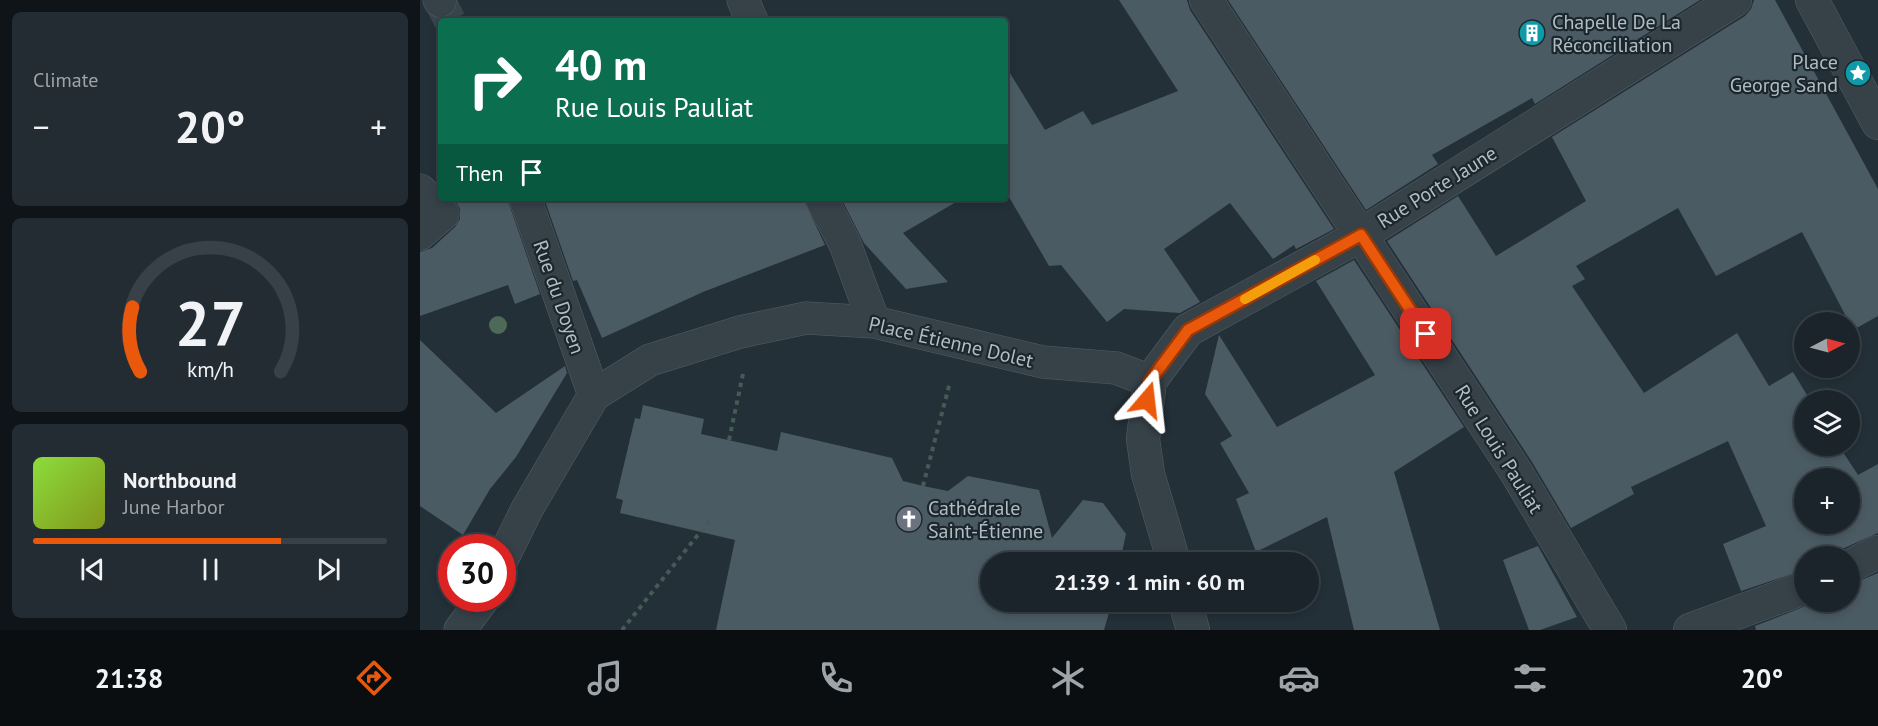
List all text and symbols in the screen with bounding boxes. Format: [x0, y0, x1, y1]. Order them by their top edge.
place label: Chapelle De La Réconciliation [1552, 9, 1681, 58]
building icon: Chapelle De La Réconciliation [1517, 18, 1547, 48]
text: 40 m [555, 37, 647, 92]
icon: right [456, 42, 534, 120]
place label: Place George Sand [1730, 49, 1838, 98]
place icon: Place George Sand [1843, 58, 1873, 88]
text: Climate [33, 67, 99, 93]
text: Rue Louis Pauliat [555, 90, 753, 124]
text: 20° [175, 97, 245, 155]
text: − [33, 105, 50, 148]
text: + [370, 105, 387, 148]
street label: Rue Porte Jaune [1372, 140, 1502, 234]
icon: arrive [515, 156, 548, 189]
text: Then [456, 159, 503, 187]
street label: Rue du Doyen [527, 237, 591, 357]
text: 27 [175, 282, 245, 363]
pin [1400, 308, 1451, 359]
street label: Place Étienne Dolet [866, 310, 1036, 374]
north arrow [1794, 312, 1860, 378]
map controls [1794, 312, 1860, 612]
icon: arrive [1409, 317, 1442, 350]
text: km/h [186, 355, 233, 383]
position arrow [1115, 368, 1179, 432]
street label: Rue Louis Pauliat [1449, 380, 1549, 518]
button: layers [1794, 390, 1860, 456]
text: Northbound [123, 466, 237, 494]
button: + [1794, 468, 1860, 534]
text: June Harbor [123, 494, 225, 520]
place label: Cathédrale Saint-Étienne [928, 495, 1043, 544]
church icon: Cathédrale Saint-Étienne [894, 504, 924, 534]
speed limit sign: 30 [438, 534, 516, 612]
button: − [1794, 546, 1860, 612]
icon: previous [76, 553, 109, 586]
icon: pause [194, 553, 227, 586]
icon: next [312, 553, 345, 586]
text: 21:39 · 1 min · 60 m [1054, 568, 1245, 596]
icon: directions [353, 657, 395, 699]
icon: music [584, 657, 626, 699]
icon: phone [815, 657, 857, 699]
icon: climate [1047, 657, 1089, 699]
icon: car [1278, 657, 1320, 699]
icon: filters [1509, 657, 1551, 699]
text: 21:38 [95, 661, 163, 695]
text: 20° [1741, 661, 1783, 695]

